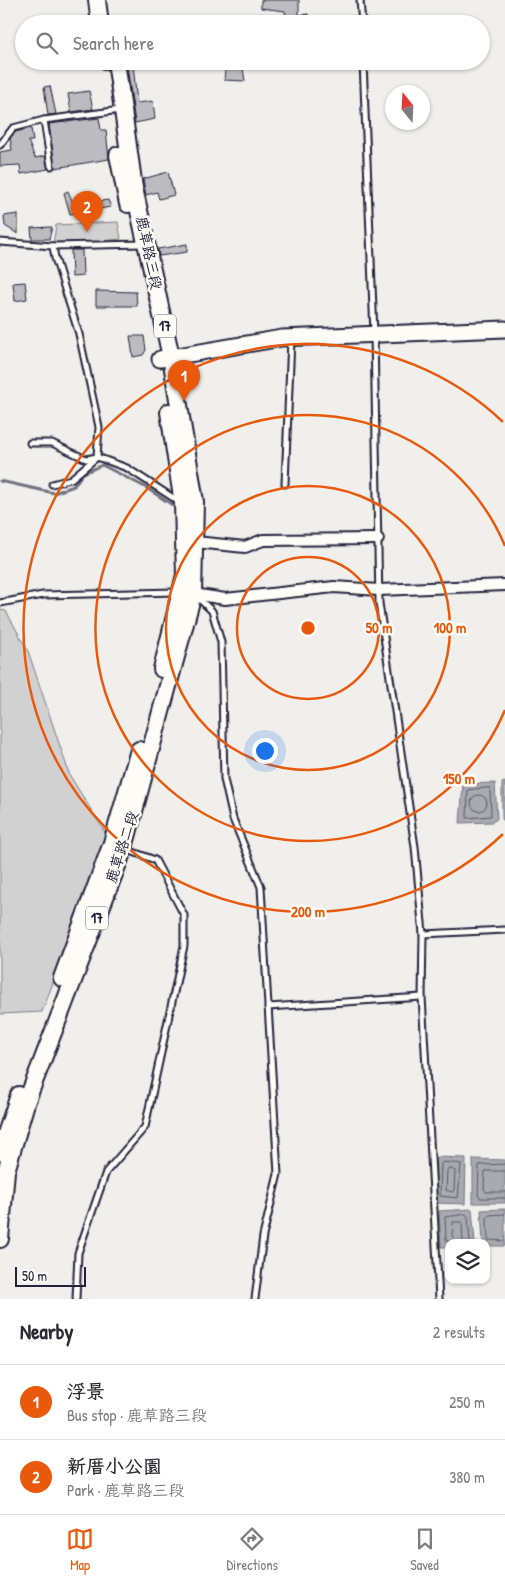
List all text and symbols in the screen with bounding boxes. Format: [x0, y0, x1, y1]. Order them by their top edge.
search box [15, 15, 490, 70]
icon: search [33, 29, 61, 57]
text: Search here [73, 30, 154, 56]
north arrow [385, 85, 430, 130]
pin: 2 [71, 191, 103, 232]
street label: 鹿草路三段 [131, 214, 168, 292]
road number: 17 [154, 314, 176, 338]
pin: 1 [168, 360, 200, 401]
text: 50 m [366, 617, 392, 638]
text: 100 m [434, 617, 466, 638]
centre of rings [299, 619, 317, 637]
your location [252, 738, 278, 764]
text: 150 m [443, 768, 475, 789]
street label: 鹿草路二段 [100, 808, 143, 886]
text: 200 m [291, 901, 325, 922]
road number: 17 [86, 906, 108, 930]
map controls [445, 1239, 490, 1284]
button: layers [445, 1239, 490, 1284]
scale bar [15, 1264, 86, 1287]
text: 50 m [22, 1266, 47, 1285]
text: Nearby [20, 1317, 73, 1346]
text: 2 results [433, 1321, 485, 1343]
text: 浮景 [67, 1378, 105, 1404]
text: 1 [33, 1391, 39, 1413]
text: 250 m [449, 1391, 485, 1413]
text: Bus stop · 鹿草路三段 [67, 1404, 207, 1426]
text: 新厝小公園 [67, 1453, 162, 1479]
text: 2 [32, 1466, 40, 1488]
text: 380 m [449, 1466, 485, 1488]
text: Park · 鹿草路三段 [67, 1479, 184, 1501]
tab: Map [66, 1525, 94, 1574]
tab: Directions [226, 1525, 278, 1574]
tab: Saved [410, 1525, 439, 1574]

